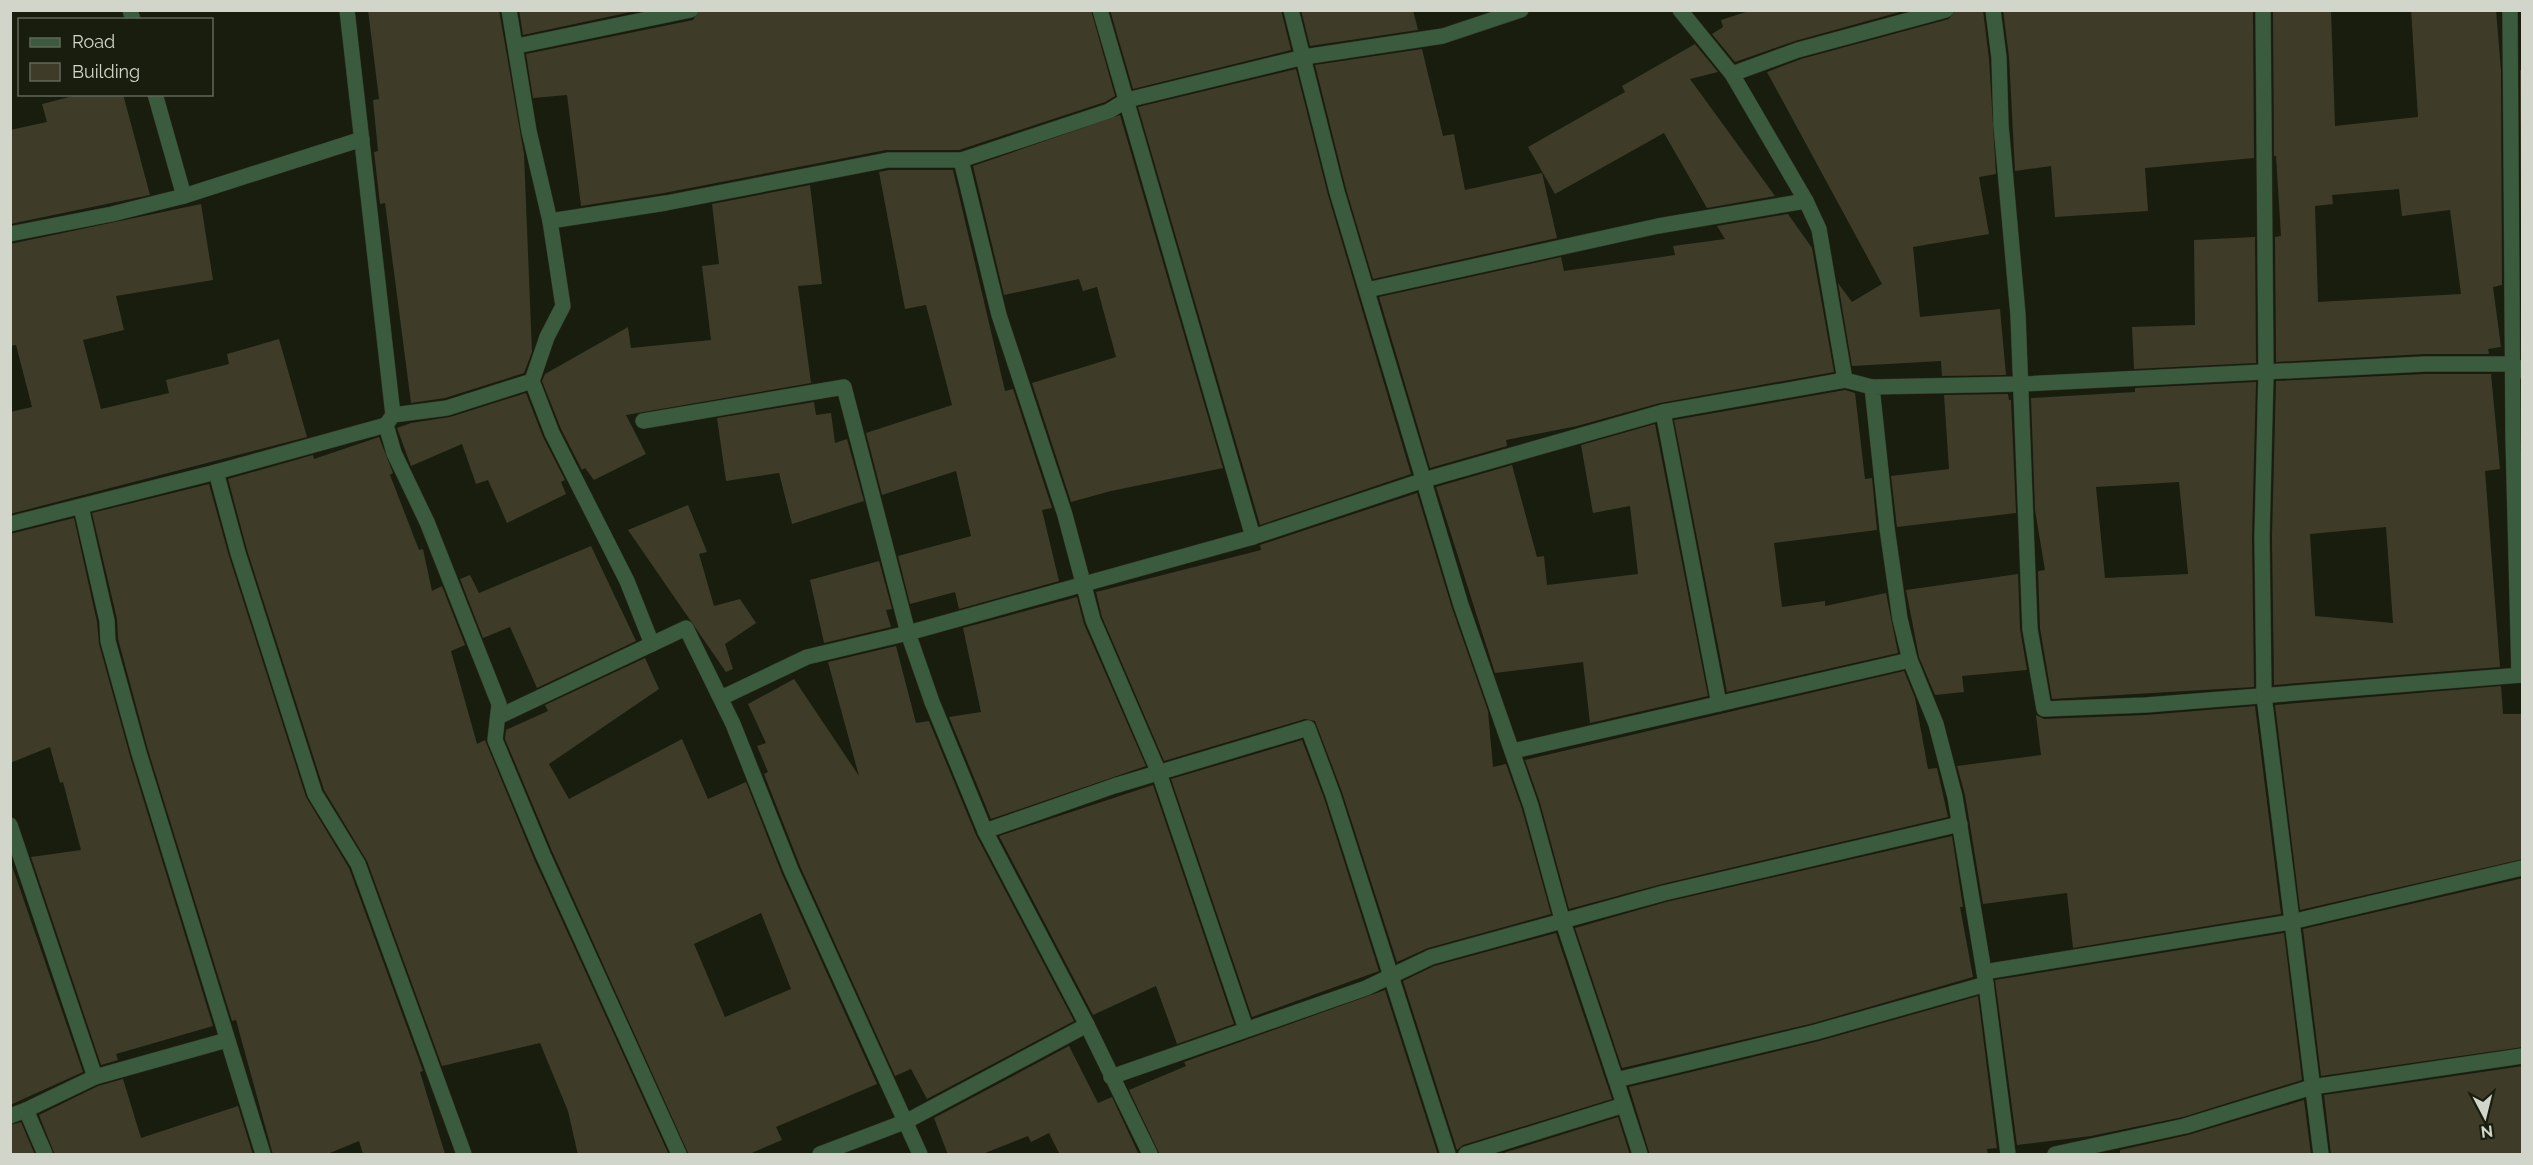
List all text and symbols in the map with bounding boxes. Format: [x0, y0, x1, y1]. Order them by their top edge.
legend [18, 18, 213, 96]
text: Road [72, 31, 115, 52]
text: Building [72, 61, 140, 82]
north arrow [2455, 1087, 2515, 1147]
text: N [2480, 1121, 2494, 1142]

